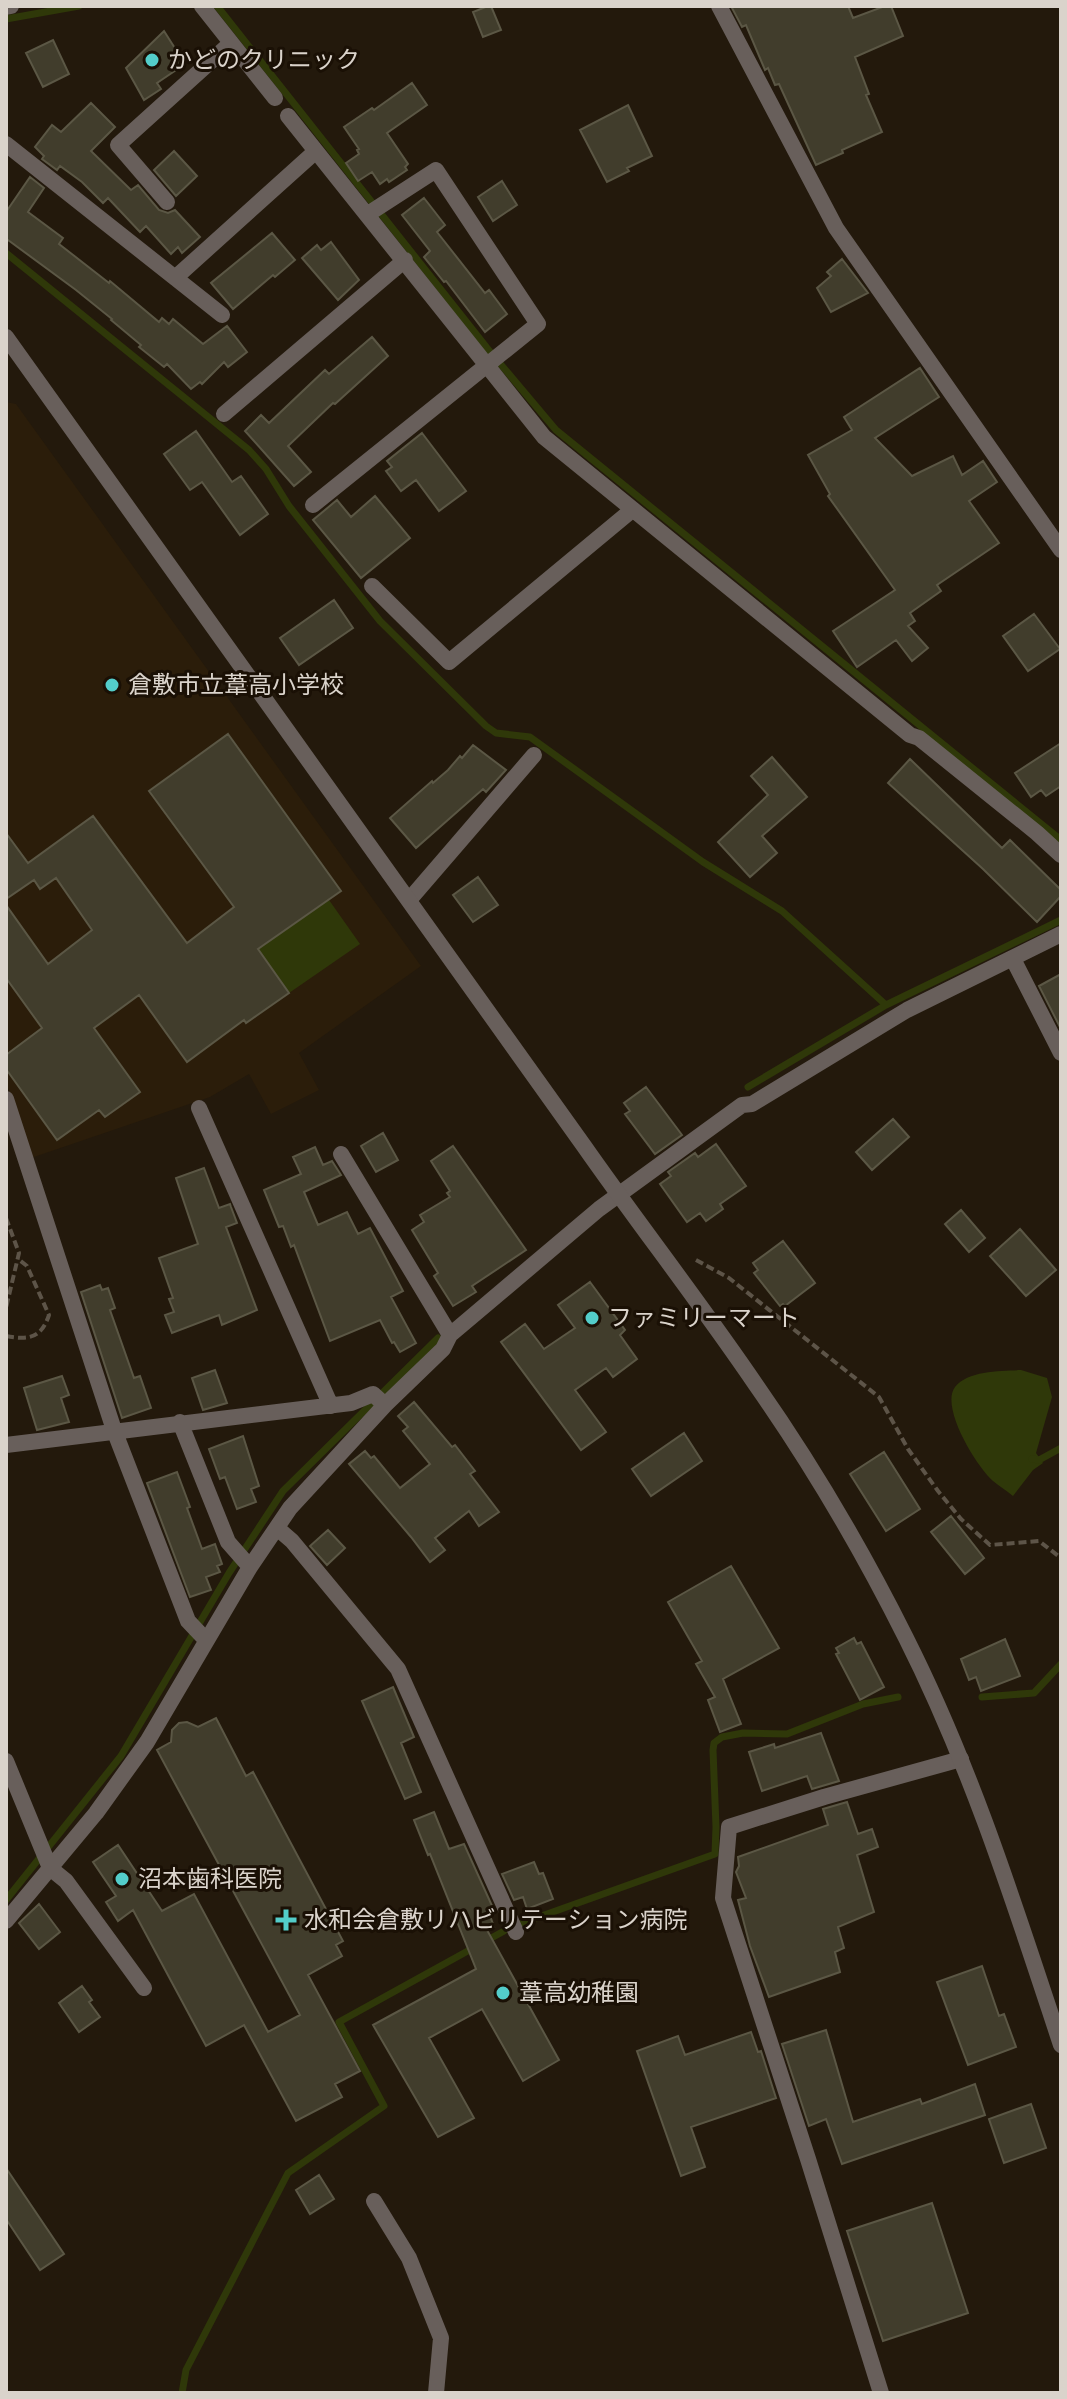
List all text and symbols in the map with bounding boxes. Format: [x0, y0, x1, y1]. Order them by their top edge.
place label: かどのクリニック [168, 46, 360, 74]
marker: かどのクリニック [143, 51, 161, 69]
place label: 倉敷市立葦高小学校 [128, 671, 344, 699]
marker: 倉敷市立葦高小学校 [103, 676, 121, 694]
place label: ファミリーマート [608, 1304, 800, 1332]
marker: ファミリーマート [583, 1309, 601, 1327]
place label: 沼本歯科医院 [138, 1865, 282, 1893]
marker: 沼本歯科医院 [113, 1870, 131, 1888]
place label: 水和会倉敷リハビリテーション病院 [304, 1906, 688, 1934]
marker: 水和会倉敷リハビリテーション病院 [275, 1909, 297, 1931]
place label: 葦高幼稚園 [519, 1979, 639, 2007]
marker: 葦高幼稚園 [494, 1984, 512, 2002]

